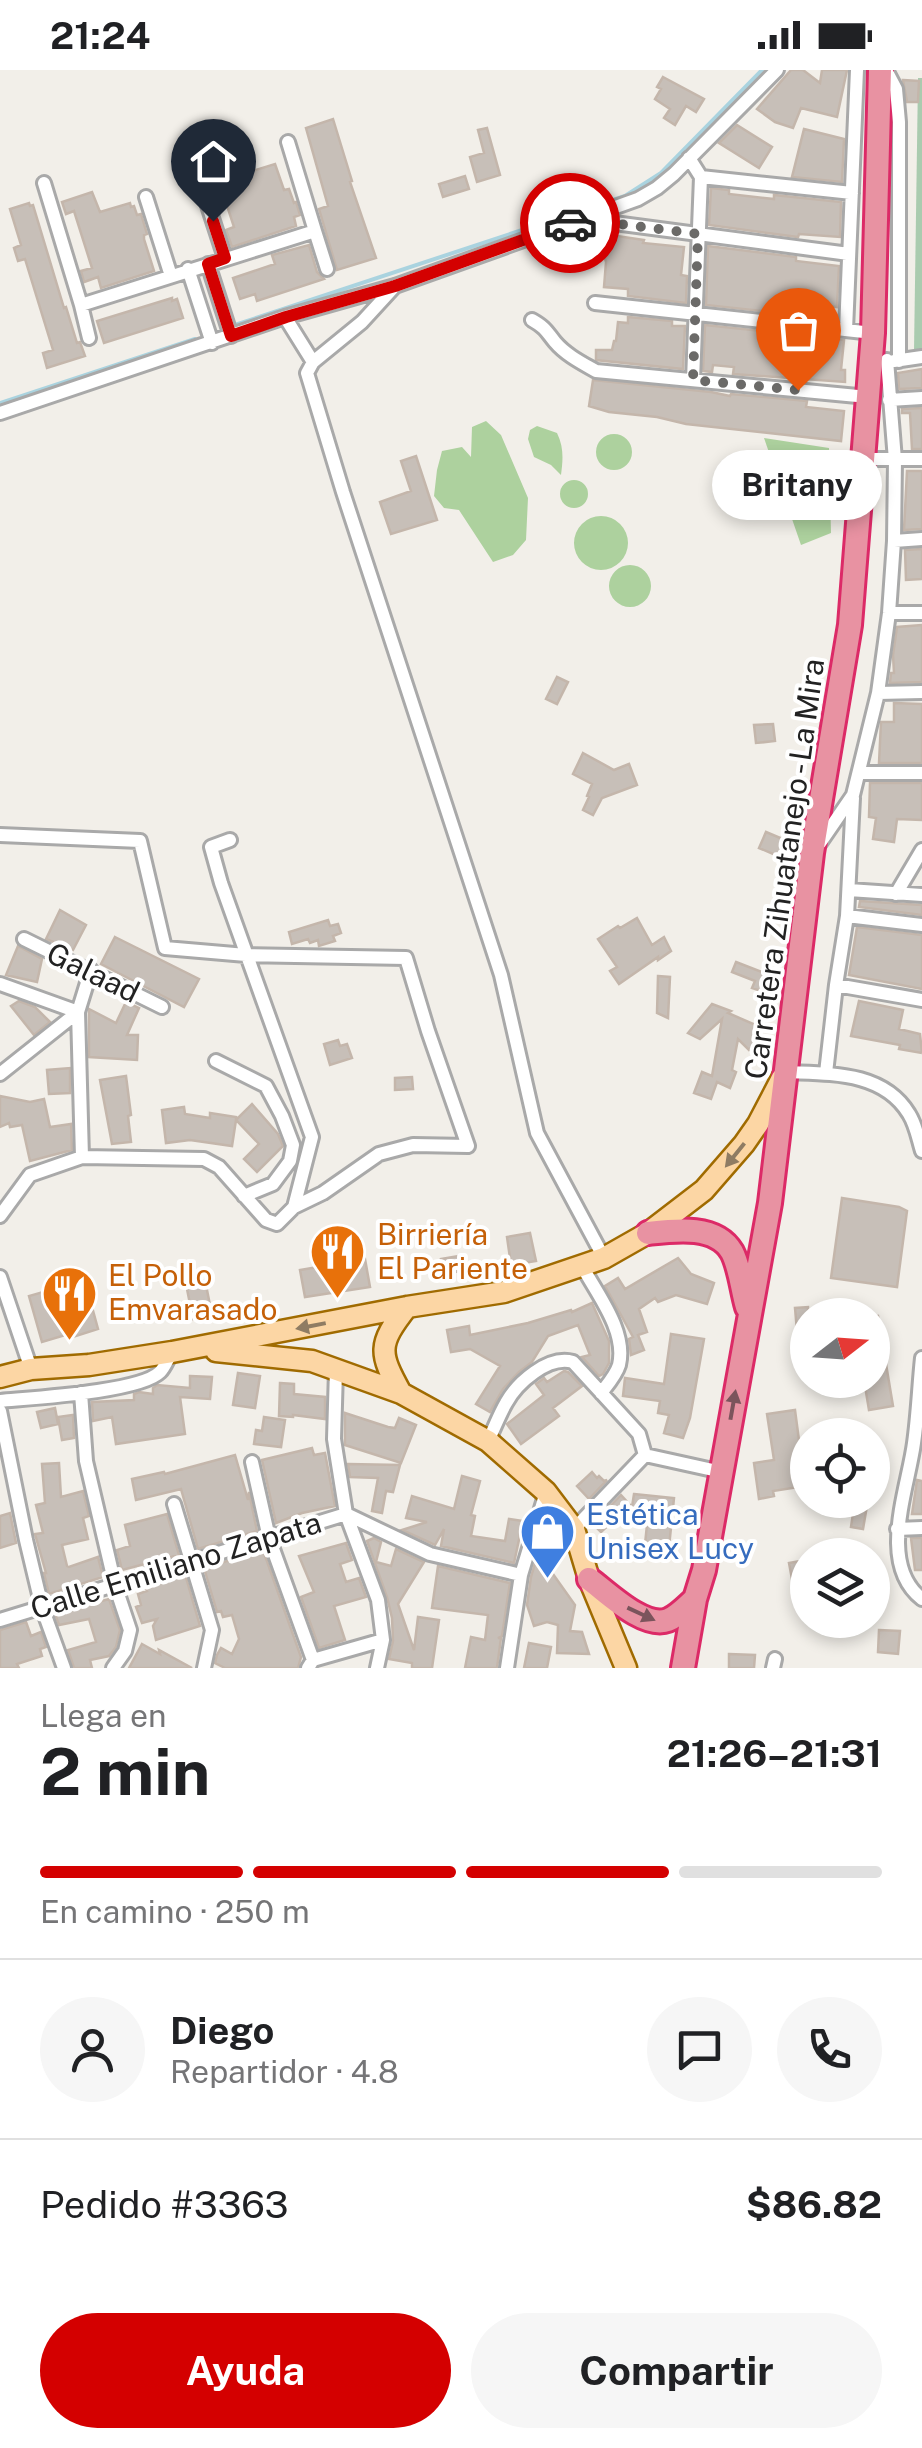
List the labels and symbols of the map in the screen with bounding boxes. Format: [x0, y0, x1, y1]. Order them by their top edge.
pin [171, 119, 256, 222]
courier [520, 173, 620, 273]
pin [756, 288, 841, 391]
callout: Britany [713, 450, 883, 520]
street label: Carretera Zihuatanejo - La Mira [737, 656, 831, 1081]
street label: Galaad [41, 934, 146, 1010]
one-way arrow [725, 1142, 746, 1167]
place label: Birriería El Pariente [377, 1216, 528, 1286]
restaurant icon: Birriería El Pariente [308, 1222, 368, 1301]
place label: El Pollo Emvarasado [108, 1257, 277, 1327]
restaurant icon: El Pollo Emvarasado [39, 1263, 99, 1342]
north arrow [790, 1298, 890, 1398]
one-way arrow [295, 1318, 326, 1334]
one-way arrow [726, 1389, 741, 1421]
place label: Estética Unisex Lucy [586, 1496, 754, 1566]
shop icon: Estética Unisex Lucy [517, 1502, 577, 1581]
street label: Calle Emiliano Zapata [26, 1504, 325, 1626]
one-way arrow [627, 1606, 656, 1622]

